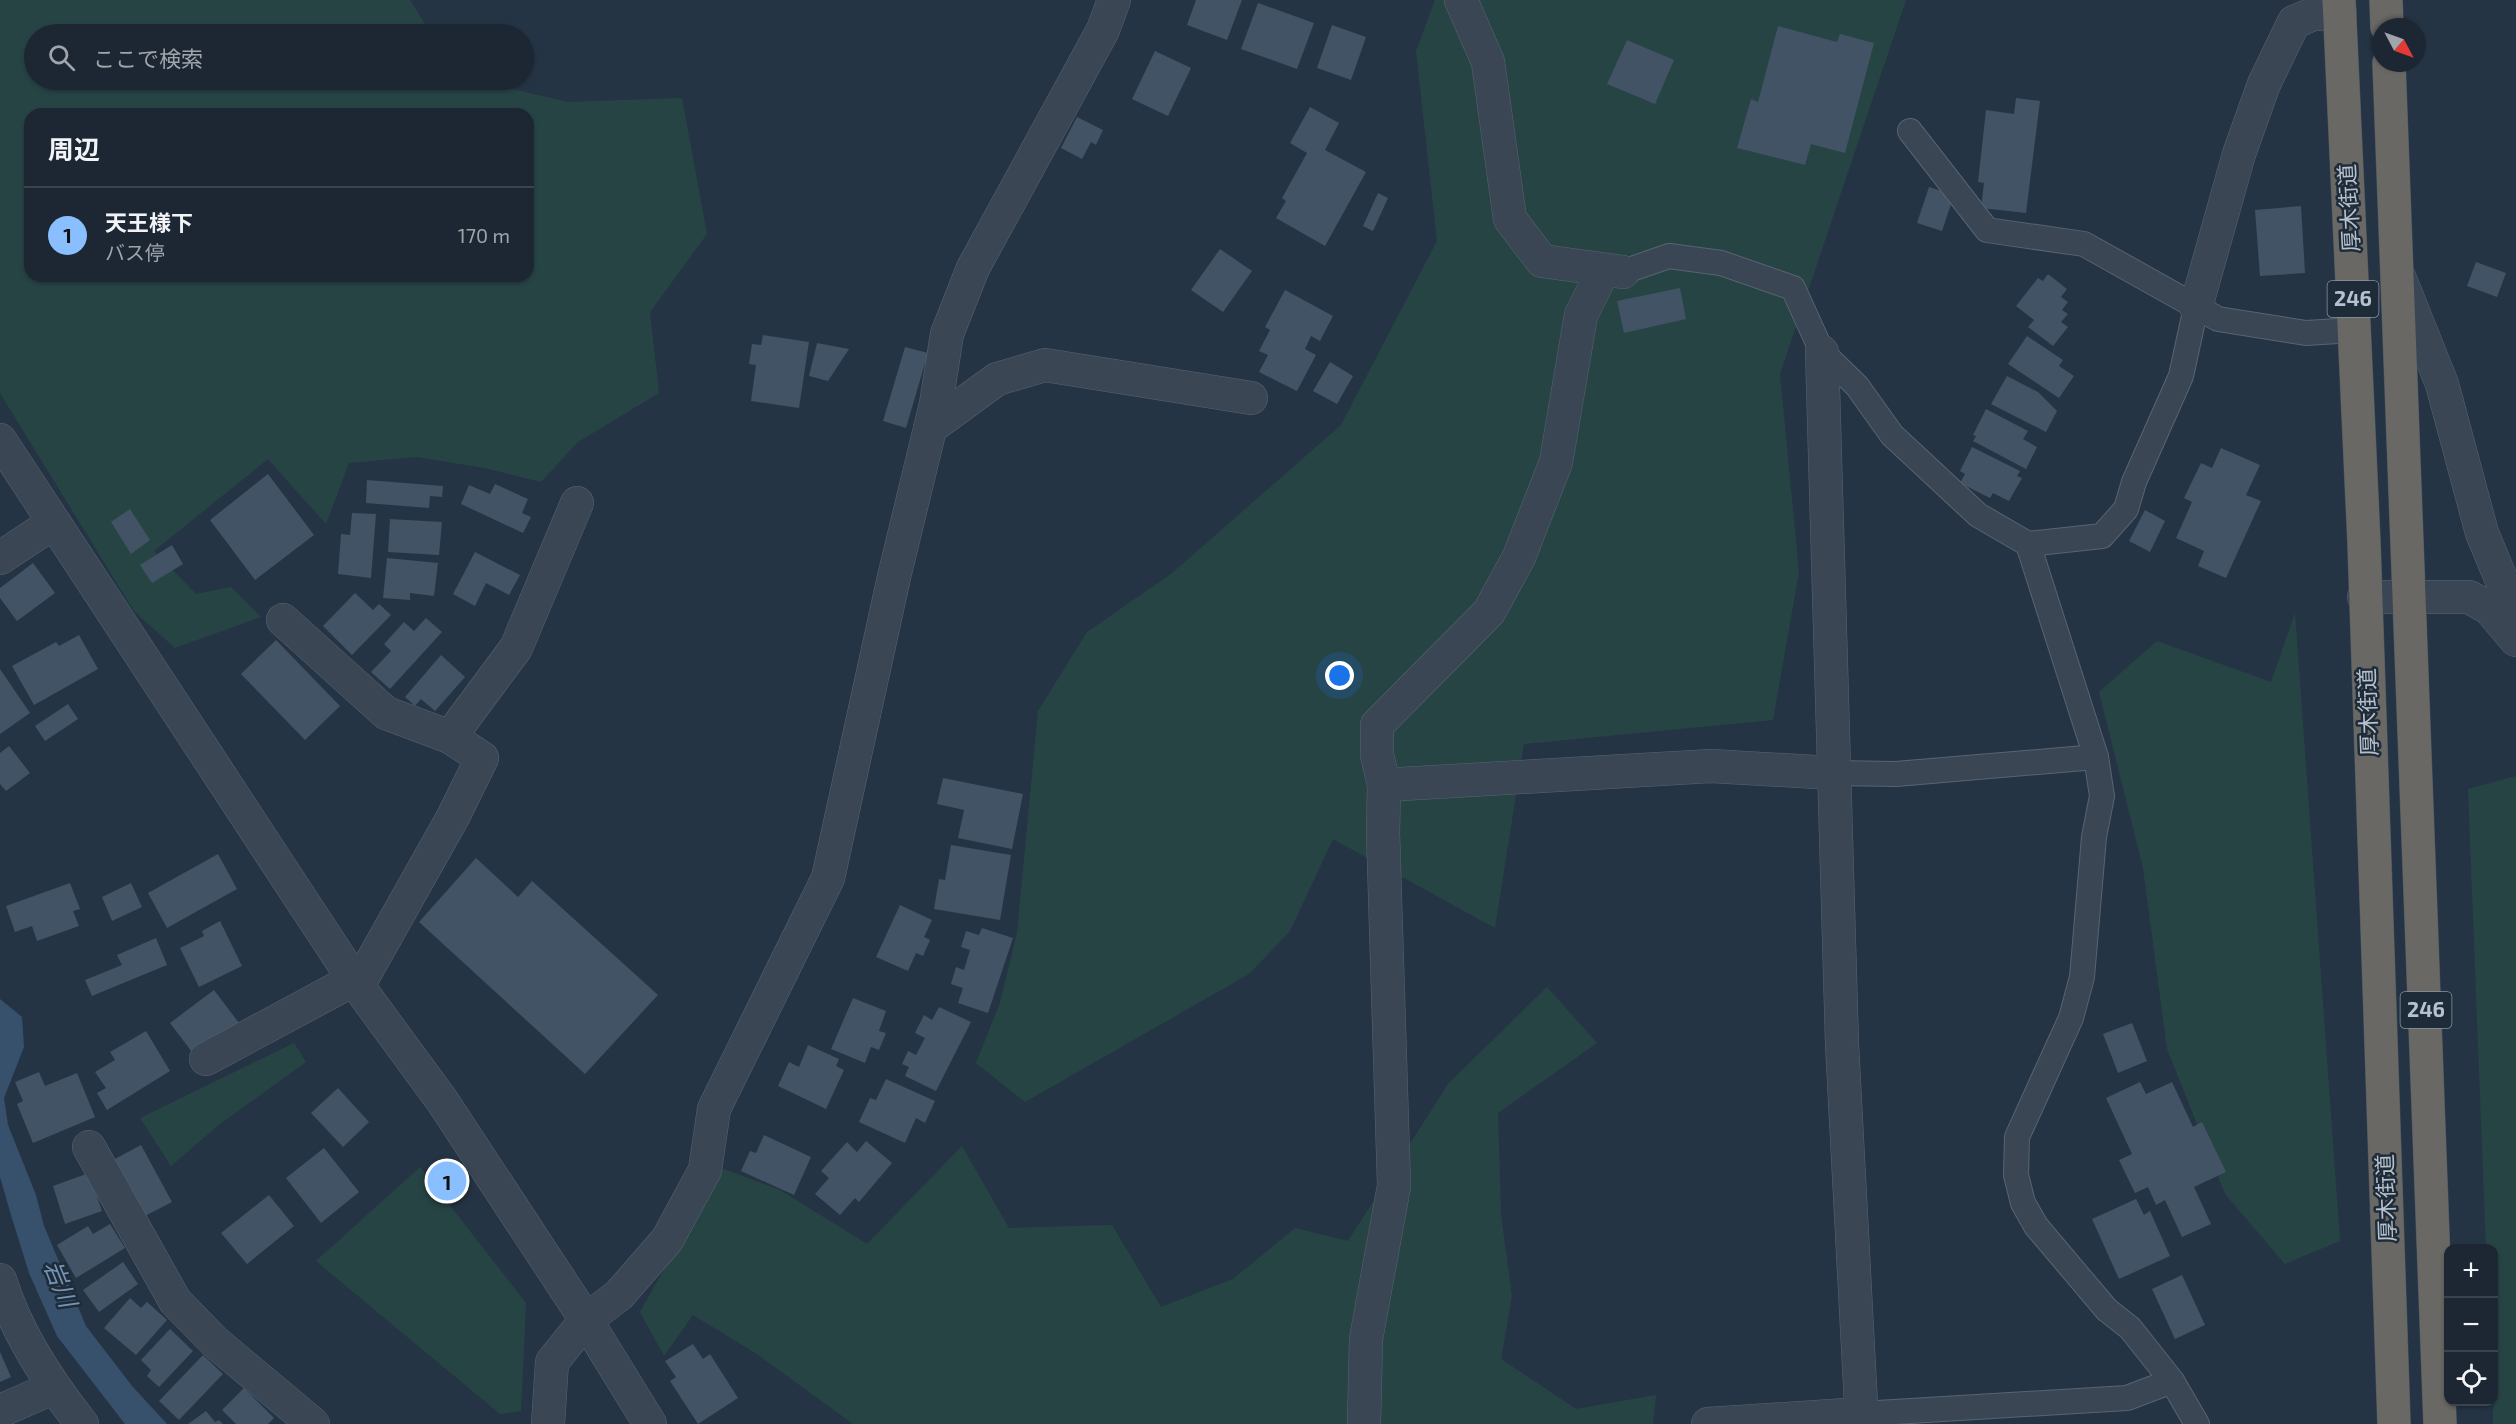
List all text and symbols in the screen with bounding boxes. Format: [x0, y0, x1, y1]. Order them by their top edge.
north arrow [2372, 18, 2426, 72]
search box [24, 24, 534, 90]
icon: search [45, 41, 78, 74]
text: ここで検索 [93, 45, 203, 71]
text: 周辺 [48, 133, 100, 164]
street label: 厚木街道 [2333, 163, 2363, 253]
text: 天王様下 [105, 209, 193, 235]
text: 1 [63, 223, 72, 247]
text: 170 m [458, 223, 510, 247]
text: バス停 [105, 240, 165, 264]
road number: 246 [2328, 281, 2378, 317]
your location [1325, 661, 1354, 690]
street label: 厚木街道 [2352, 668, 2382, 756]
road number: 246 [2400, 992, 2452, 1028]
street label: 厚木街道 [2370, 1154, 2400, 1242]
pin: 1 [428, 1158, 466, 1204]
map controls [2444, 1244, 2498, 1406]
button: + [2444, 1244, 2498, 1298]
water label: 岩川 [39, 1256, 85, 1314]
button: − [2444, 1298, 2498, 1352]
button: locate [2444, 1352, 2498, 1406]

